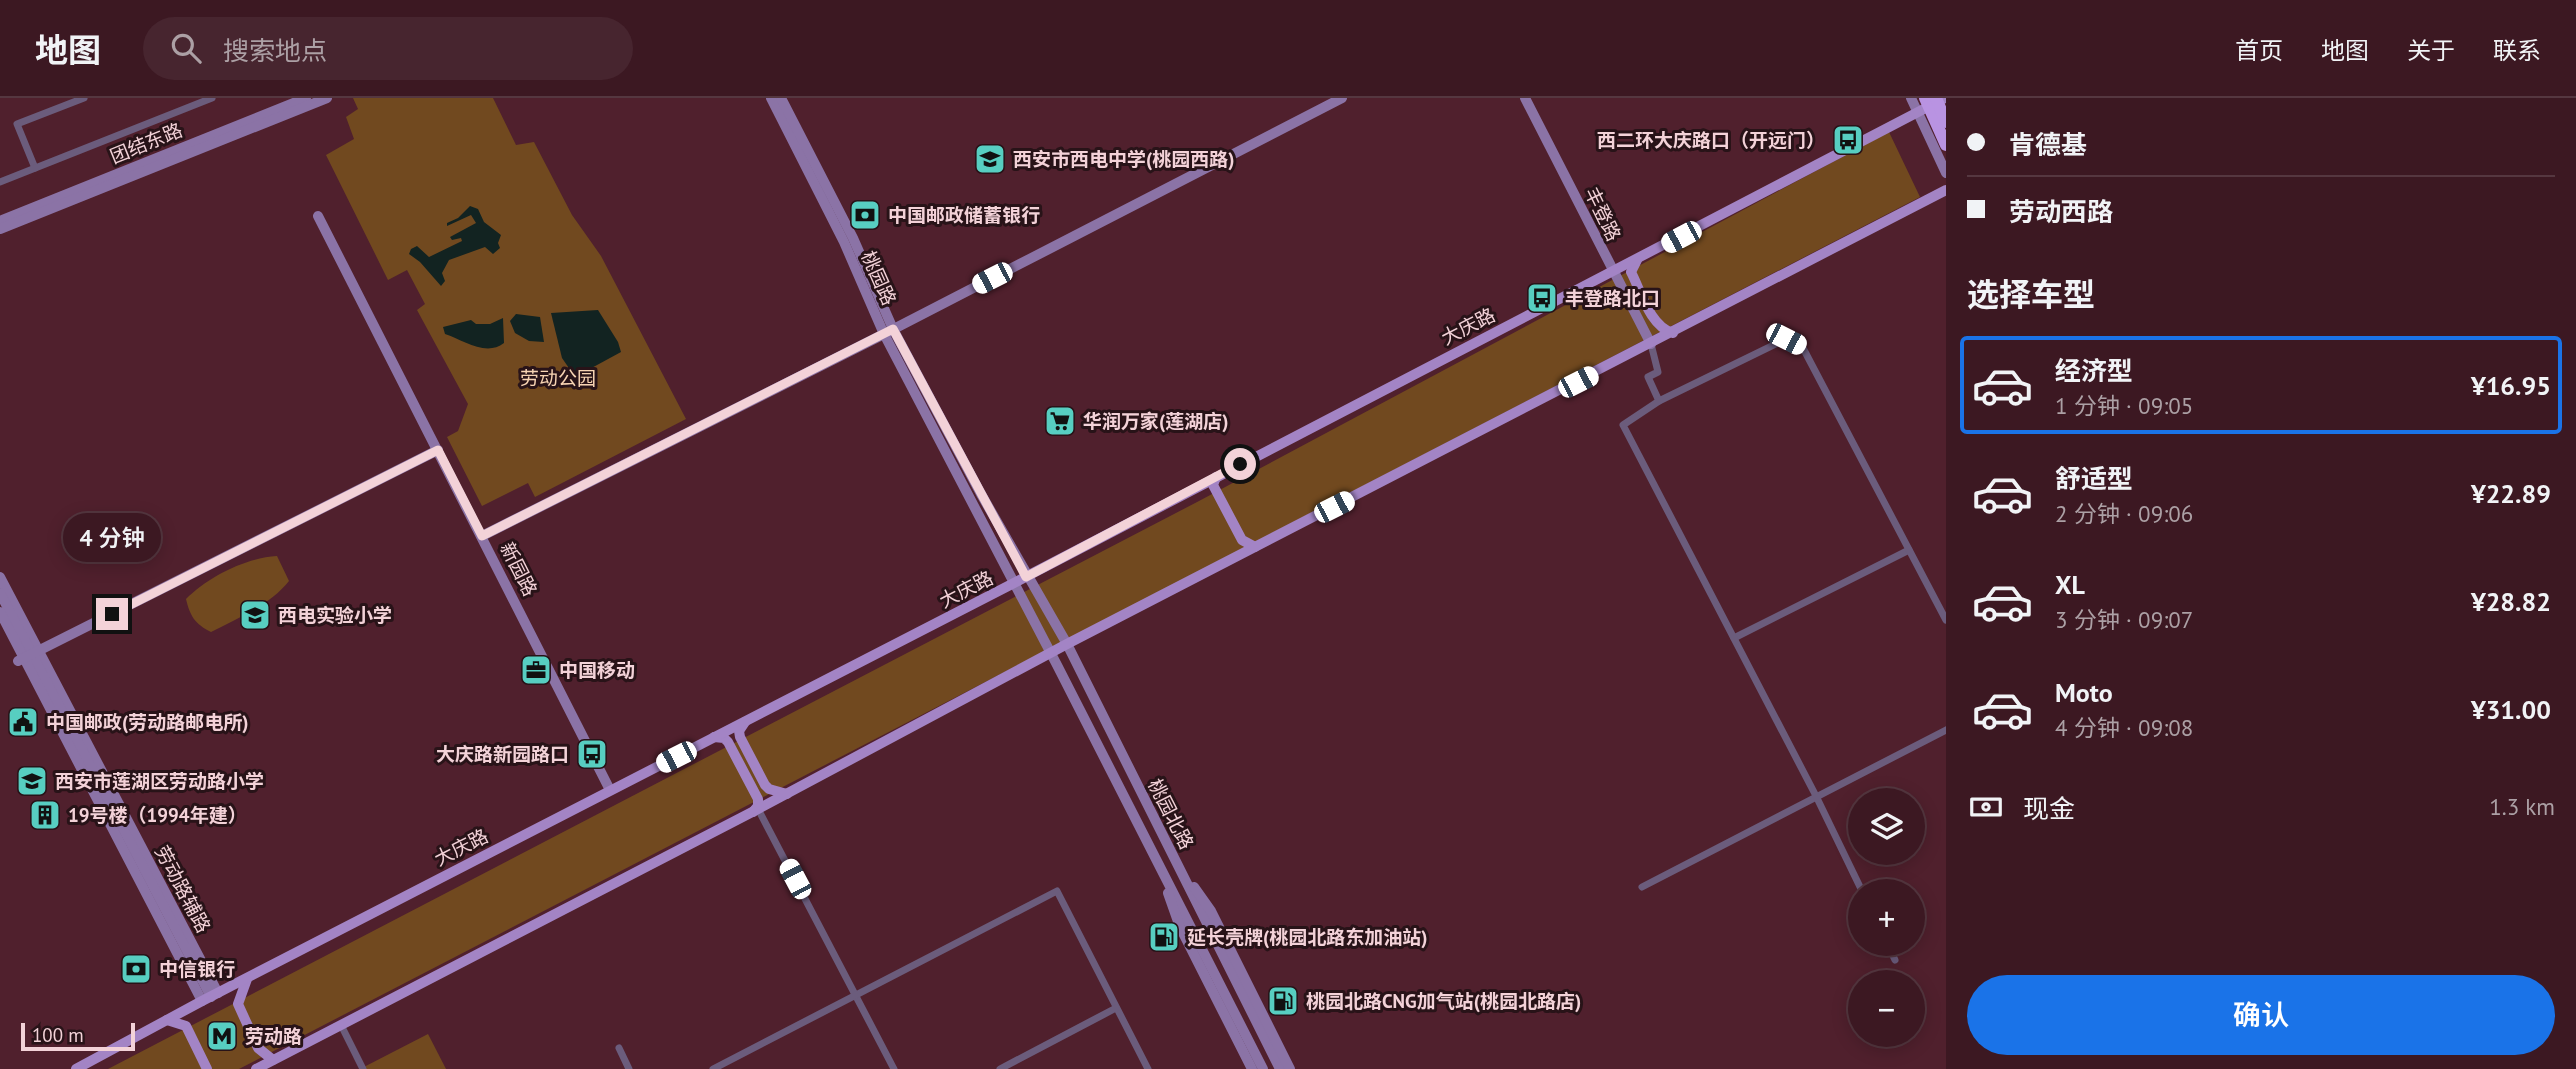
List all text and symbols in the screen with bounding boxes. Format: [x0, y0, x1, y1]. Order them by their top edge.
search box [143, 17, 633, 80]
text: 地图 [35, 28, 101, 71]
icon: search [167, 29, 205, 67]
text: 搜索地点 [223, 34, 327, 67]
text: 首页 [2235, 35, 2283, 66]
text: 地图 [2321, 35, 2369, 66]
text: 关于 [2407, 35, 2455, 66]
text: 联系 [2493, 35, 2541, 66]
street label: 团结东路 [106, 118, 186, 168]
bus stop icon: 西二环大庆路口（开远门） [1831, 123, 1865, 157]
place label: 西二环大庆路口（开远门） [1597, 128, 1825, 152]
text: 肯德基 [2009, 128, 2087, 161]
school or university icon: 西安市西电中学(桃园西路) [973, 142, 1007, 176]
place label: 西安市西电中学(桃园西路) [1013, 147, 1234, 171]
street label: 丰登路 [1580, 183, 1626, 245]
text: 劳动西路 [2009, 195, 2113, 228]
bank icon: 中国邮政储蓄银行 [848, 198, 882, 232]
place label: 中国邮政储蓄银行 [888, 203, 1040, 227]
car [1658, 218, 1705, 256]
street label: 桃园路 [856, 247, 902, 309]
car [969, 259, 1016, 297]
text: 选择车型 [1967, 273, 2095, 315]
bus stop icon: 丰登路北口 [1525, 281, 1559, 315]
place label: 丰登路北口 [1565, 286, 1660, 310]
street label: 大庆路 [1437, 302, 1499, 350]
car [1763, 320, 1810, 358]
icon: car [1971, 354, 2034, 417]
text: 经济型 [2055, 354, 2133, 387]
car [1555, 363, 1602, 401]
park label: 劳动公园 [520, 366, 596, 390]
text: ¥16.95 [2471, 369, 2551, 402]
text: 1 分钟 · 09:05 [2055, 391, 2193, 420]
supermarket icon: 华润万家(莲湖店) [1043, 404, 1077, 438]
place label: 华润万家(莲湖店) [1083, 409, 1228, 433]
route start [1224, 448, 1256, 480]
icon: car [1971, 462, 2034, 525]
text: 舒适型 [2055, 462, 2133, 495]
text: ¥22.89 [2471, 477, 2551, 510]
car [1311, 488, 1358, 526]
text: 2 分钟 · 09:06 [2055, 499, 2193, 528]
callout: 4 分钟 [63, 512, 161, 561]
text: 4 分钟 [80, 523, 144, 552]
street label: 新园路 [495, 538, 543, 600]
street label: 大庆路 [935, 565, 997, 613]
text: XL [2055, 568, 2085, 601]
icon: car [1971, 570, 2034, 633]
text: ¥28.82 [2471, 585, 2551, 618]
route end [96, 598, 128, 630]
school or university icon: 西电实验小学 [238, 598, 272, 632]
place label: 西电实验小学 [278, 603, 392, 627]
text: 3 分钟 · 09:07 [2055, 605, 2193, 634]
office icon: 中国移动 [519, 653, 553, 687]
place label: 中国移动 [559, 658, 635, 682]
text: Moto [2055, 676, 2113, 709]
icon: car [1971, 678, 2034, 741]
text: ¥31.00 [2471, 693, 2551, 726]
public building icon: 中国邮政(劳动路邮电所) [6, 705, 40, 739]
place label: 中国邮政(劳动路邮电所) [46, 710, 248, 734]
text: 4 分钟 · 09:08 [2055, 713, 2193, 742]
bus stop icon: 大庆路新园路口 [575, 737, 609, 771]
car [653, 738, 700, 776]
place label: 大庆路新园路口 [436, 742, 569, 766]
school or university icon: 西安市莲湖区劳动路小学 [15, 764, 49, 798]
place label: 西安市莲湖区劳动路小学 [55, 769, 264, 793]
street label: 桃园北路 [1143, 775, 1199, 853]
map controls [1848, 788, 1925, 1047]
button: layers [1848, 788, 1925, 865]
icon: cash [1967, 788, 2005, 826]
text: 现金 [2023, 792, 2075, 825]
text: 1.3 km [2489, 792, 2555, 821]
building icon: 19号楼（1994年建） [28, 798, 62, 832]
place label: 19号楼（1994年建） [68, 803, 247, 827]
street label: 大庆路 [430, 823, 492, 871]
street label: 劳动路辅路 [150, 841, 216, 937]
car [776, 856, 815, 902]
button: + [1848, 879, 1925, 956]
fuel station icon: 延长壳牌(桃园北路东加油站) [1147, 920, 1181, 954]
place label: 延长壳牌(桃园北路东加油站) [1187, 925, 1427, 949]
bank icon: 中信银行 [119, 952, 153, 986]
place label: 中信银行 [159, 957, 235, 981]
button: − [1848, 970, 1925, 1047]
button: 确认 [1967, 975, 2555, 1055]
fuel station icon: 桃园北路CNG加气站(桃园北路店) [1266, 984, 1300, 1018]
place label: 桃园北路CNG加气站(桃园北路店) [1306, 989, 1581, 1013]
metro station icon: 劳动路 [205, 1019, 239, 1053]
scale bar [21, 1020, 135, 1052]
text: 100 m [32, 1023, 84, 1047]
place label: 劳动路 [245, 1024, 302, 1048]

